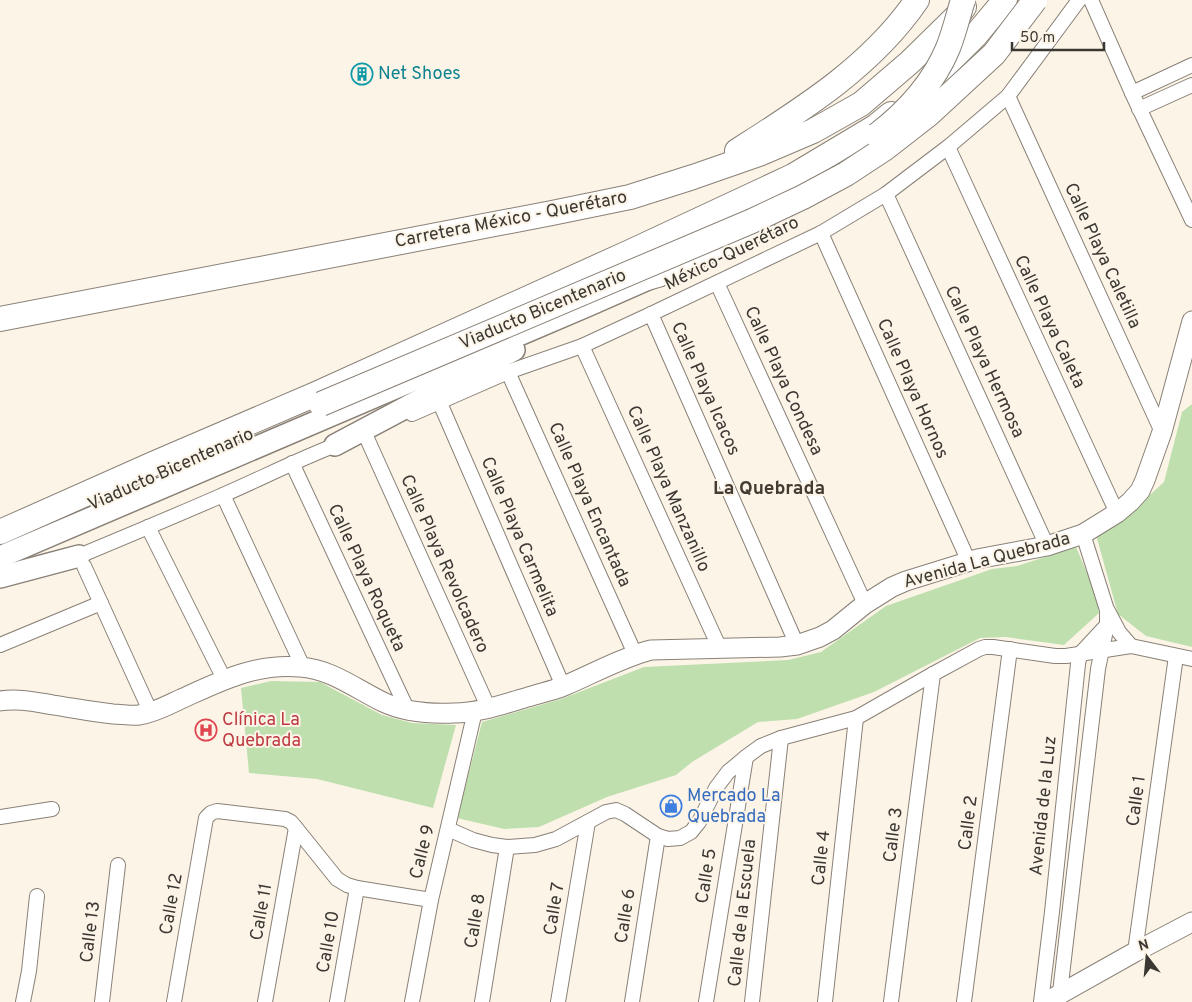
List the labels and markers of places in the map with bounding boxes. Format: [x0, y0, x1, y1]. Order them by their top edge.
building icon: Net Shoes [350, 62, 374, 86]
place label: Net Shoes [378, 63, 461, 86]
place label: Clínica La Quebrada [222, 709, 301, 753]
hospital icon: Clínica La Quebrada [194, 718, 218, 742]
place label: Mercado La Quebrada [687, 785, 780, 829]
shop icon: Mercado La Quebrada [659, 794, 683, 818]

